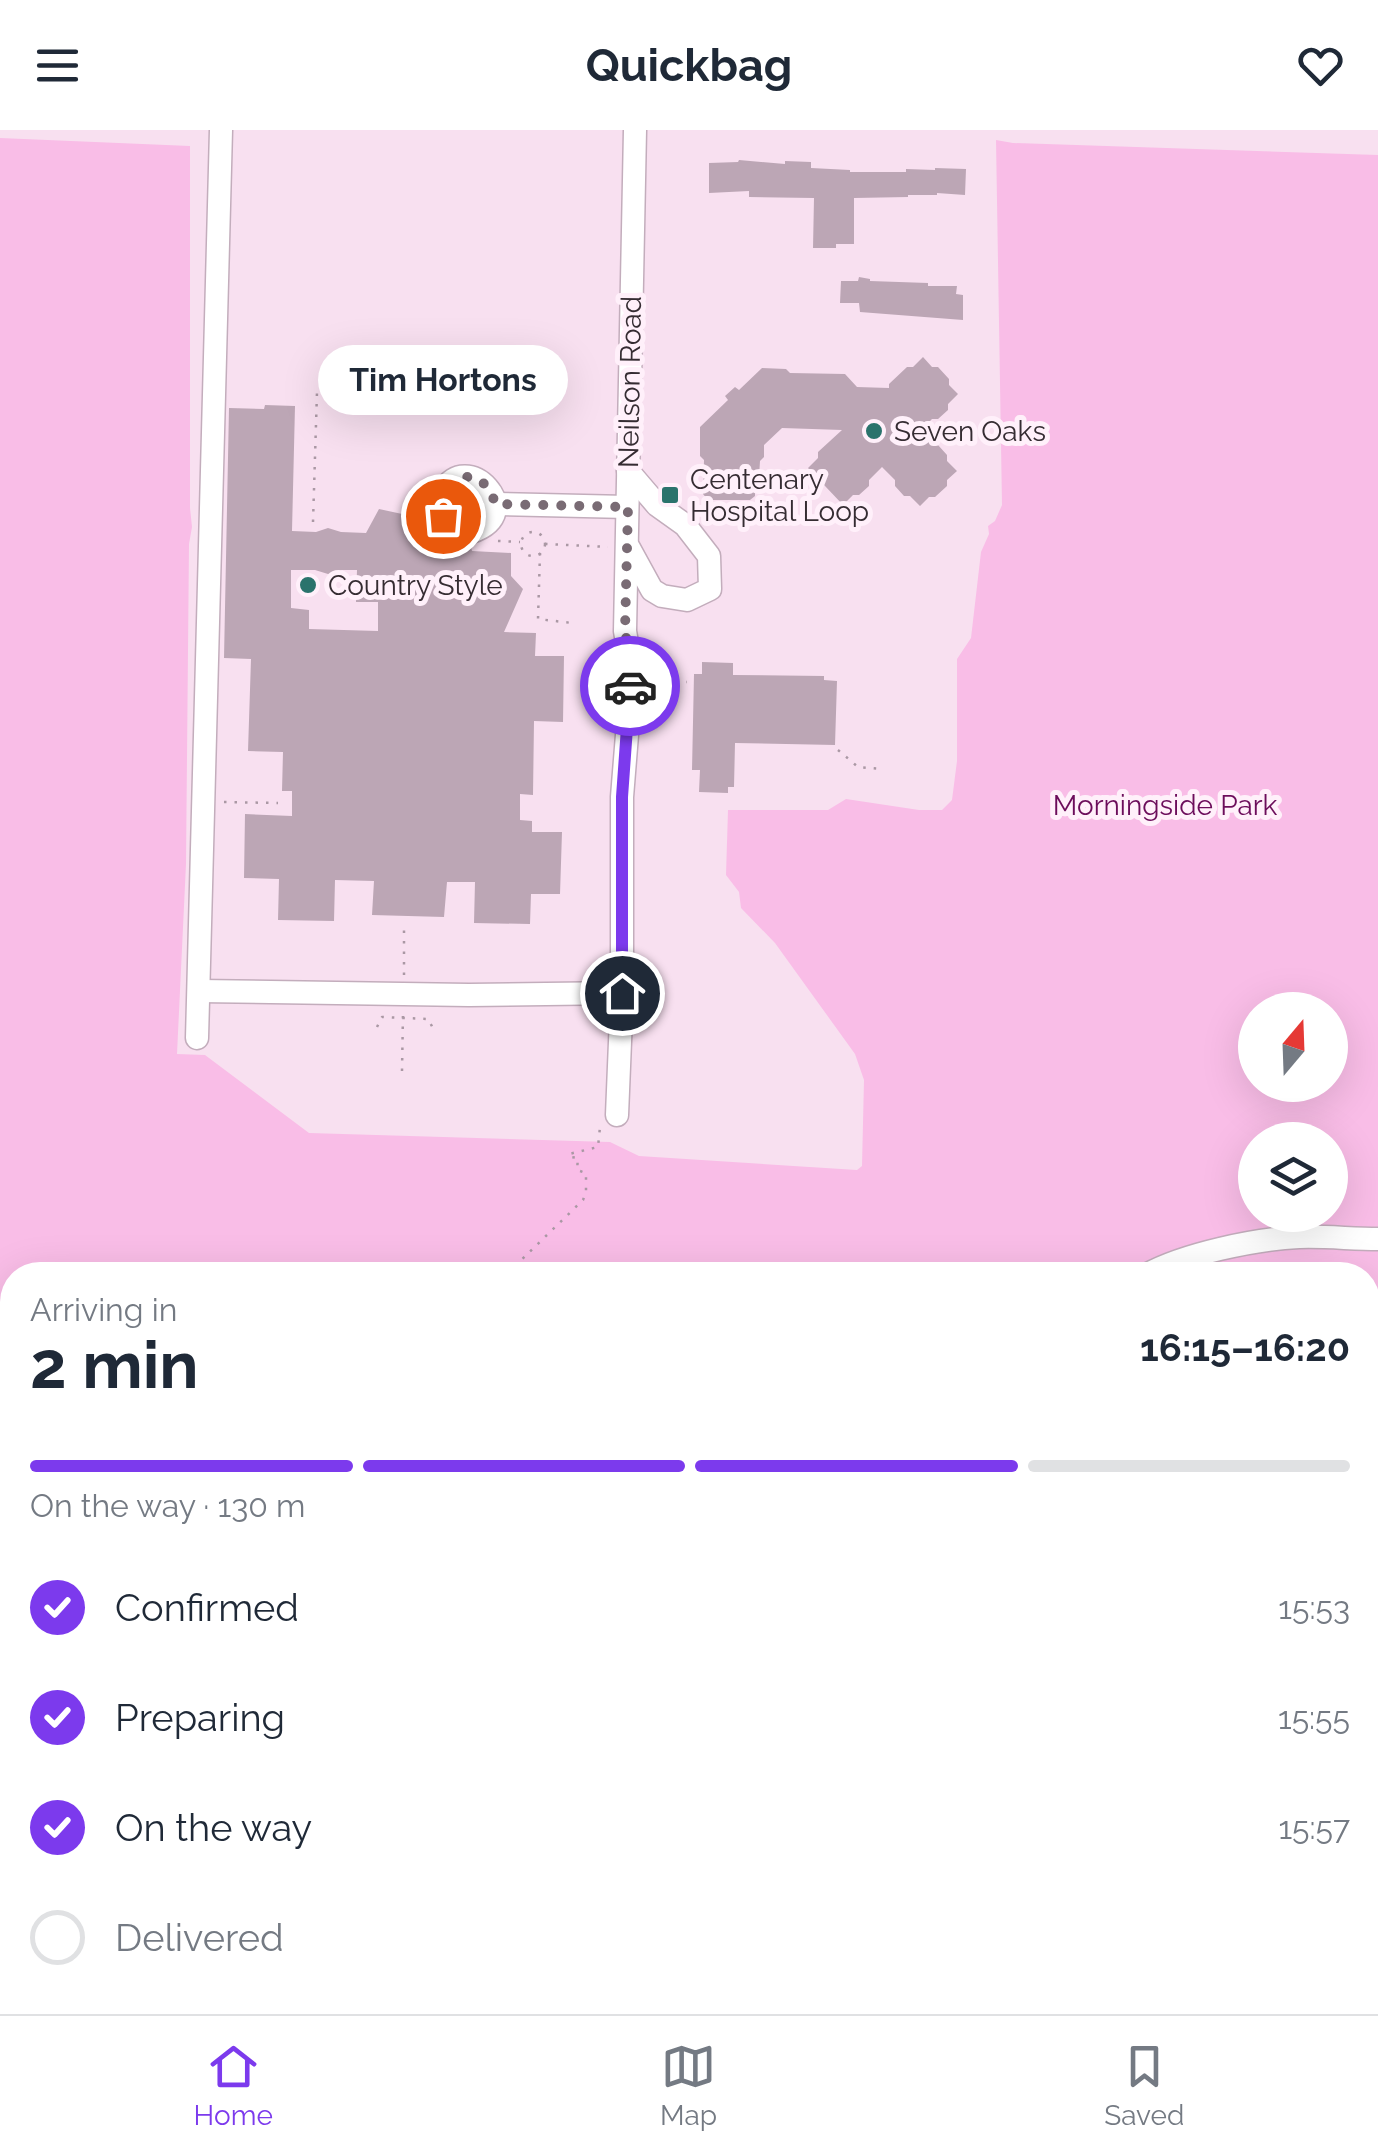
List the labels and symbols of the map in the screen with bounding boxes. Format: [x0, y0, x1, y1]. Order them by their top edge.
street label: Neilson Road [612, 296, 648, 468]
callout: Tim Hortons [318, 346, 568, 416]
place label: Seven Oaks [894, 415, 1046, 448]
marker: Seven Oaks [863, 420, 885, 442]
place label: Centenary Hospital Loop [690, 463, 869, 528]
pin [401, 474, 486, 559]
marker: Centenary Hospital Loop [659, 484, 681, 506]
place label: Country Style [328, 569, 503, 602]
marker: Country Style [297, 574, 319, 596]
courier [580, 636, 680, 736]
park label: Morningside Park [1053, 789, 1277, 822]
pin [580, 951, 665, 1036]
north arrow [1238, 992, 1348, 1102]

